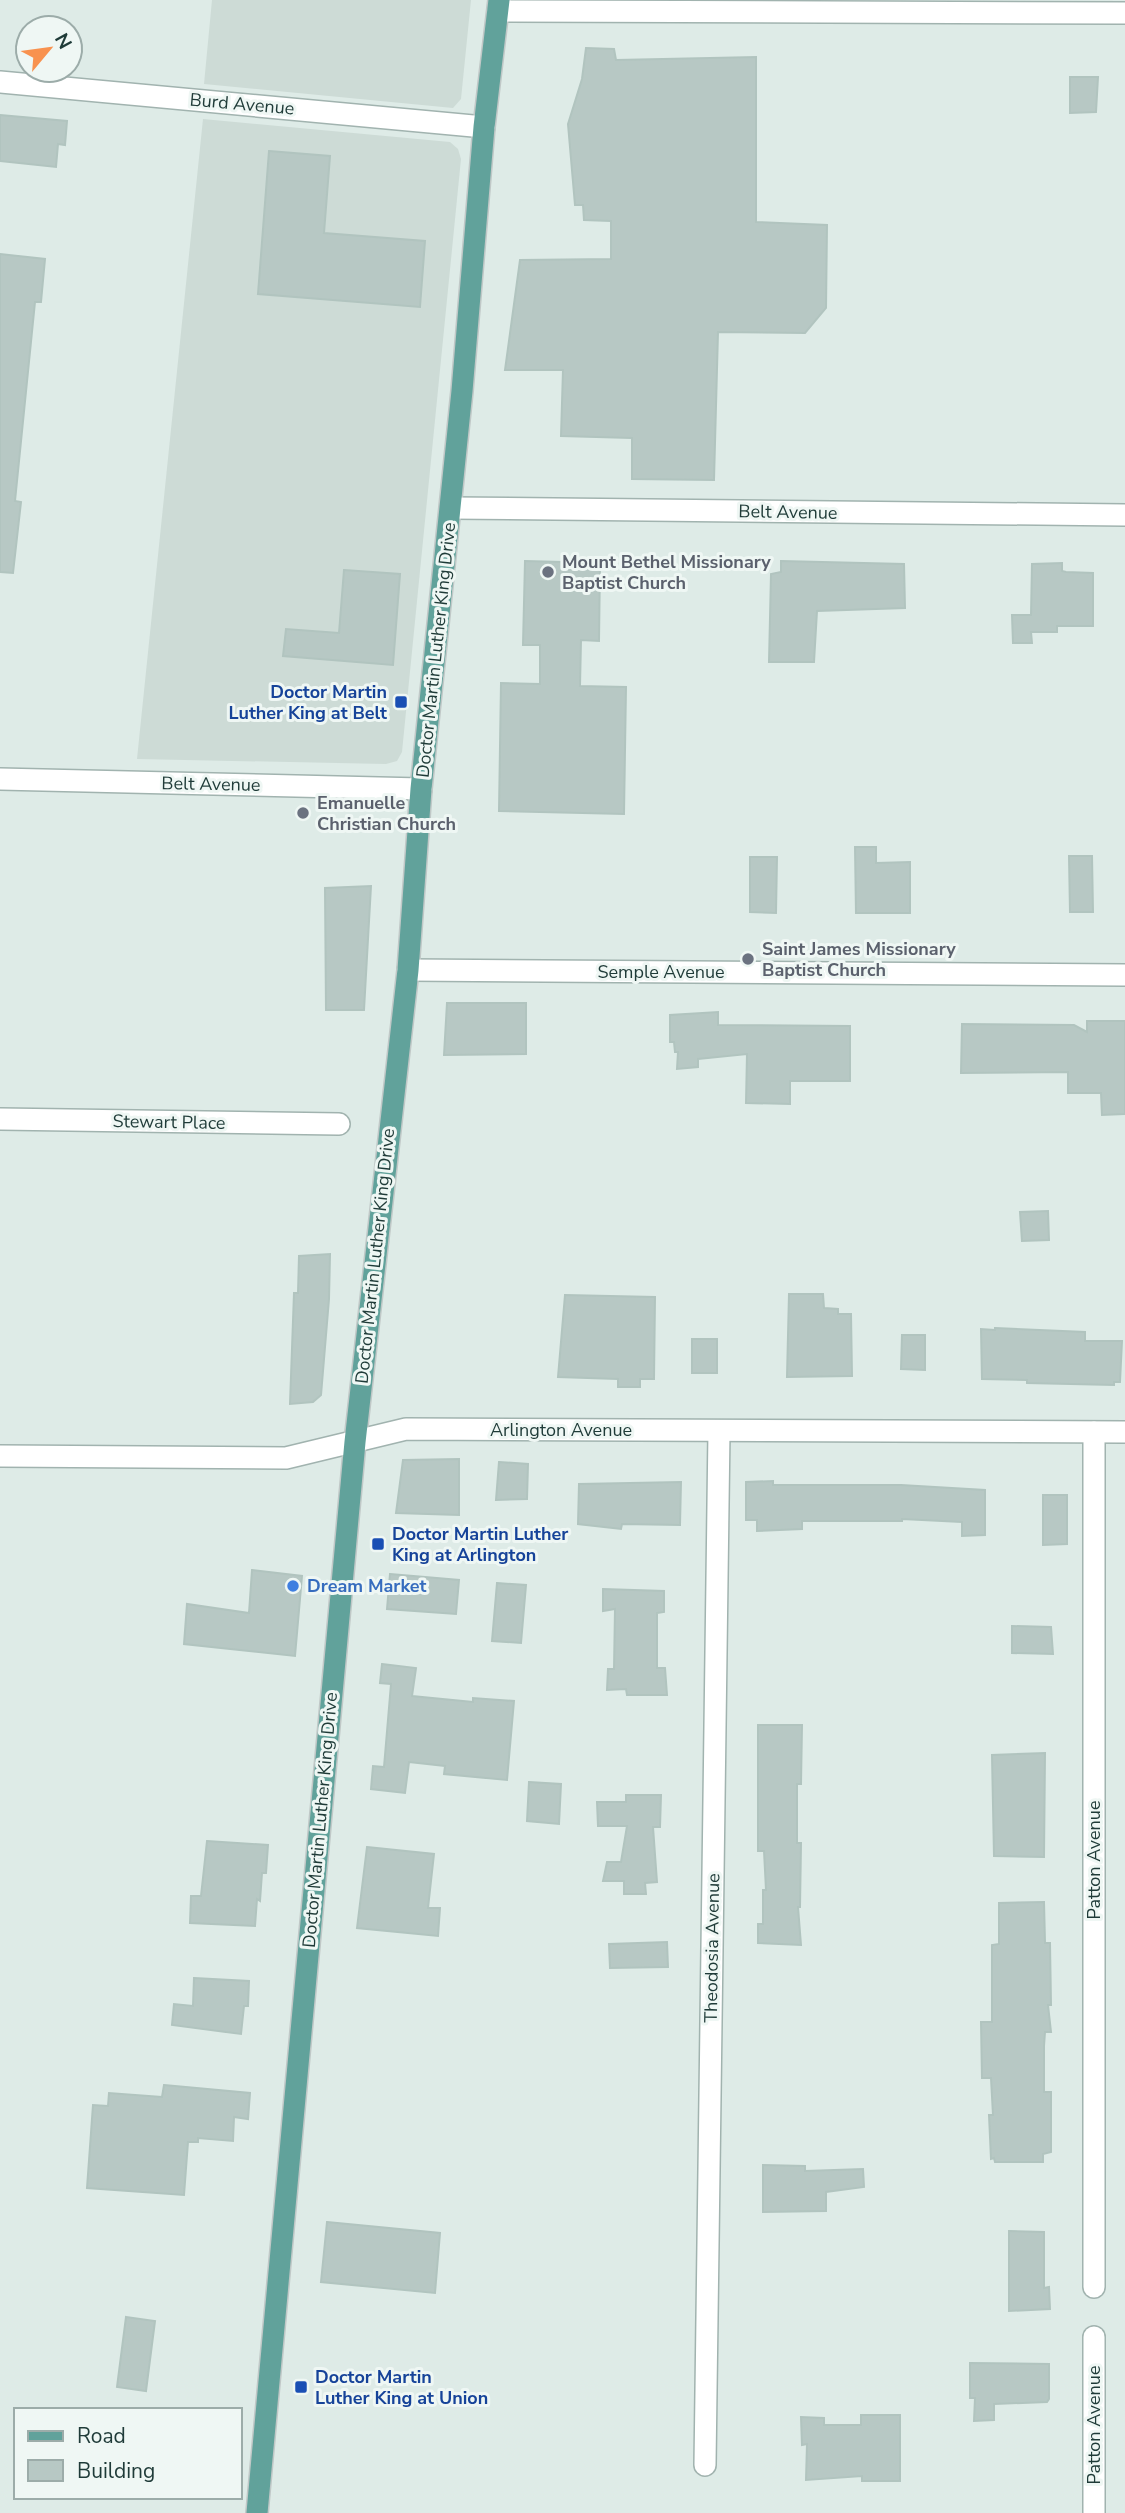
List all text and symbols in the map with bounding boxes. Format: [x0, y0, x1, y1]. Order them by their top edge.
north arrow [14, 14, 84, 84]
text: N [48, 29, 78, 54]
street label: Burd Avenue [189, 87, 295, 121]
street label: Belt Avenue [738, 499, 838, 525]
street label: Doctor Martin Luther King Drive [411, 521, 461, 779]
place label: Mount Bethel Missionary Baptist Church [562, 550, 771, 595]
marker: Mount Bethel Missionary Baptist Church [540, 564, 556, 580]
place label: Doctor Martin Luther King at Belt [229, 680, 387, 725]
marker: Doctor Martin Luther King at Belt [393, 694, 409, 710]
street label: Belt Avenue [161, 771, 261, 797]
place label: Emanuelle Christian Church [317, 791, 456, 836]
marker: Emanuelle Christian Church [295, 805, 311, 821]
place label: Saint James Missionary Baptist Church [762, 937, 956, 982]
marker: Saint James Missionary Baptist Church [740, 951, 756, 967]
street label: Semple Avenue [597, 960, 725, 984]
street label: Stewart Place [112, 1109, 226, 1135]
street label: Doctor Martin Luther King Drive [350, 1127, 400, 1385]
street label: Arlington Avenue [490, 1418, 632, 1442]
place label: Doctor Martin Luther King at Arlington [392, 1522, 568, 1567]
marker: Doctor Martin Luther King at Arlington [370, 1536, 386, 1552]
place label: Dream Market [307, 1574, 427, 1598]
marker: Dream Market [285, 1578, 301, 1594]
street label: Doctor Martin Luther King Drive [297, 1691, 343, 1949]
street label: Patton Avenue [1082, 1801, 1106, 1919]
street label: Theodosia Avenue [699, 1873, 725, 2023]
place label: Doctor Martin Luther King at Union [315, 2365, 488, 2410]
street label: Patton Avenue [1082, 2366, 1106, 2484]
marker: Doctor Martin Luther King at Union [293, 2379, 309, 2395]
legend [14, 2408, 242, 2499]
text: Road [77, 2422, 126, 2450]
text: Building [77, 2457, 155, 2485]

